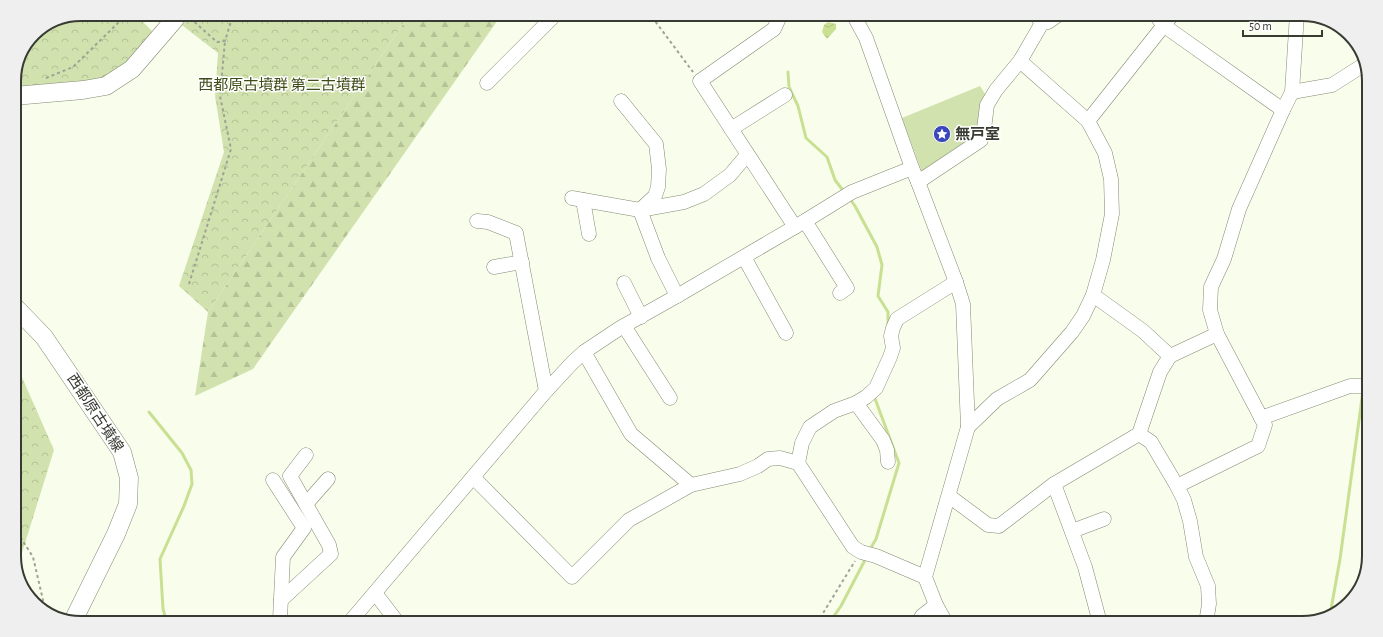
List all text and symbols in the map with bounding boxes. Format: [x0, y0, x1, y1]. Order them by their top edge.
scale bar [1243, 12, 1322, 38]
text: 50 m [1249, 20, 1272, 32]
park label: 西都原古墳群 第二古墳群 [198, 77, 366, 93]
place icon: 無戸室 [932, 124, 952, 144]
place label: 無戸室 [955, 126, 1000, 142]
street label: 西都原古墳線 [64, 371, 127, 455]

